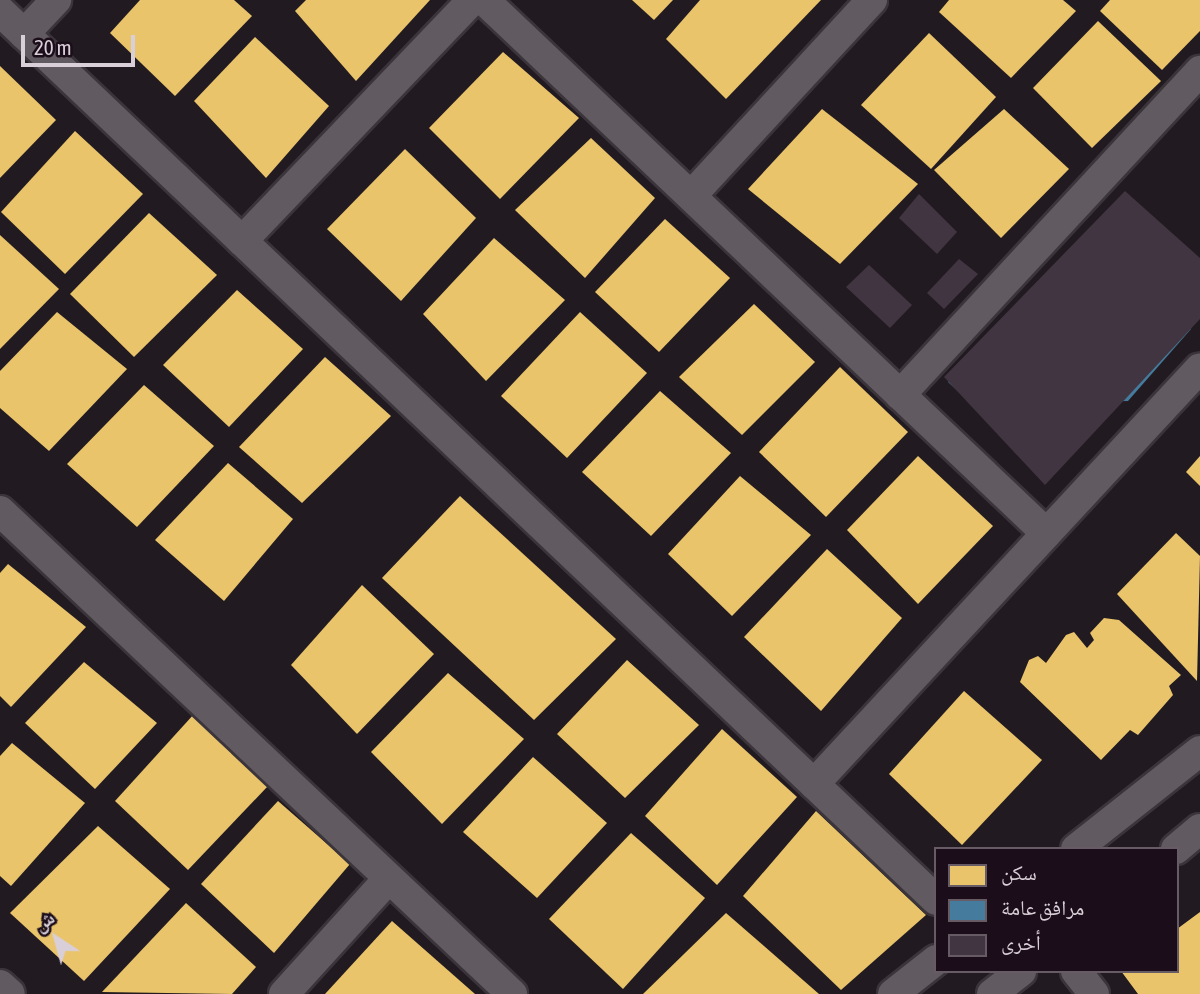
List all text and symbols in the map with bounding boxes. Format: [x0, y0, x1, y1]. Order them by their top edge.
scale bar [24, 21, 138, 65]
text: 20 m [34, 35, 72, 59]
legend [934, 847, 1179, 973]
text: سكن [1001, 860, 1037, 884]
text: مرافق عامة [1001, 895, 1084, 919]
north arrow [21, 903, 91, 973]
text: ش [29, 906, 58, 936]
text: أخرى [1001, 930, 1041, 954]

